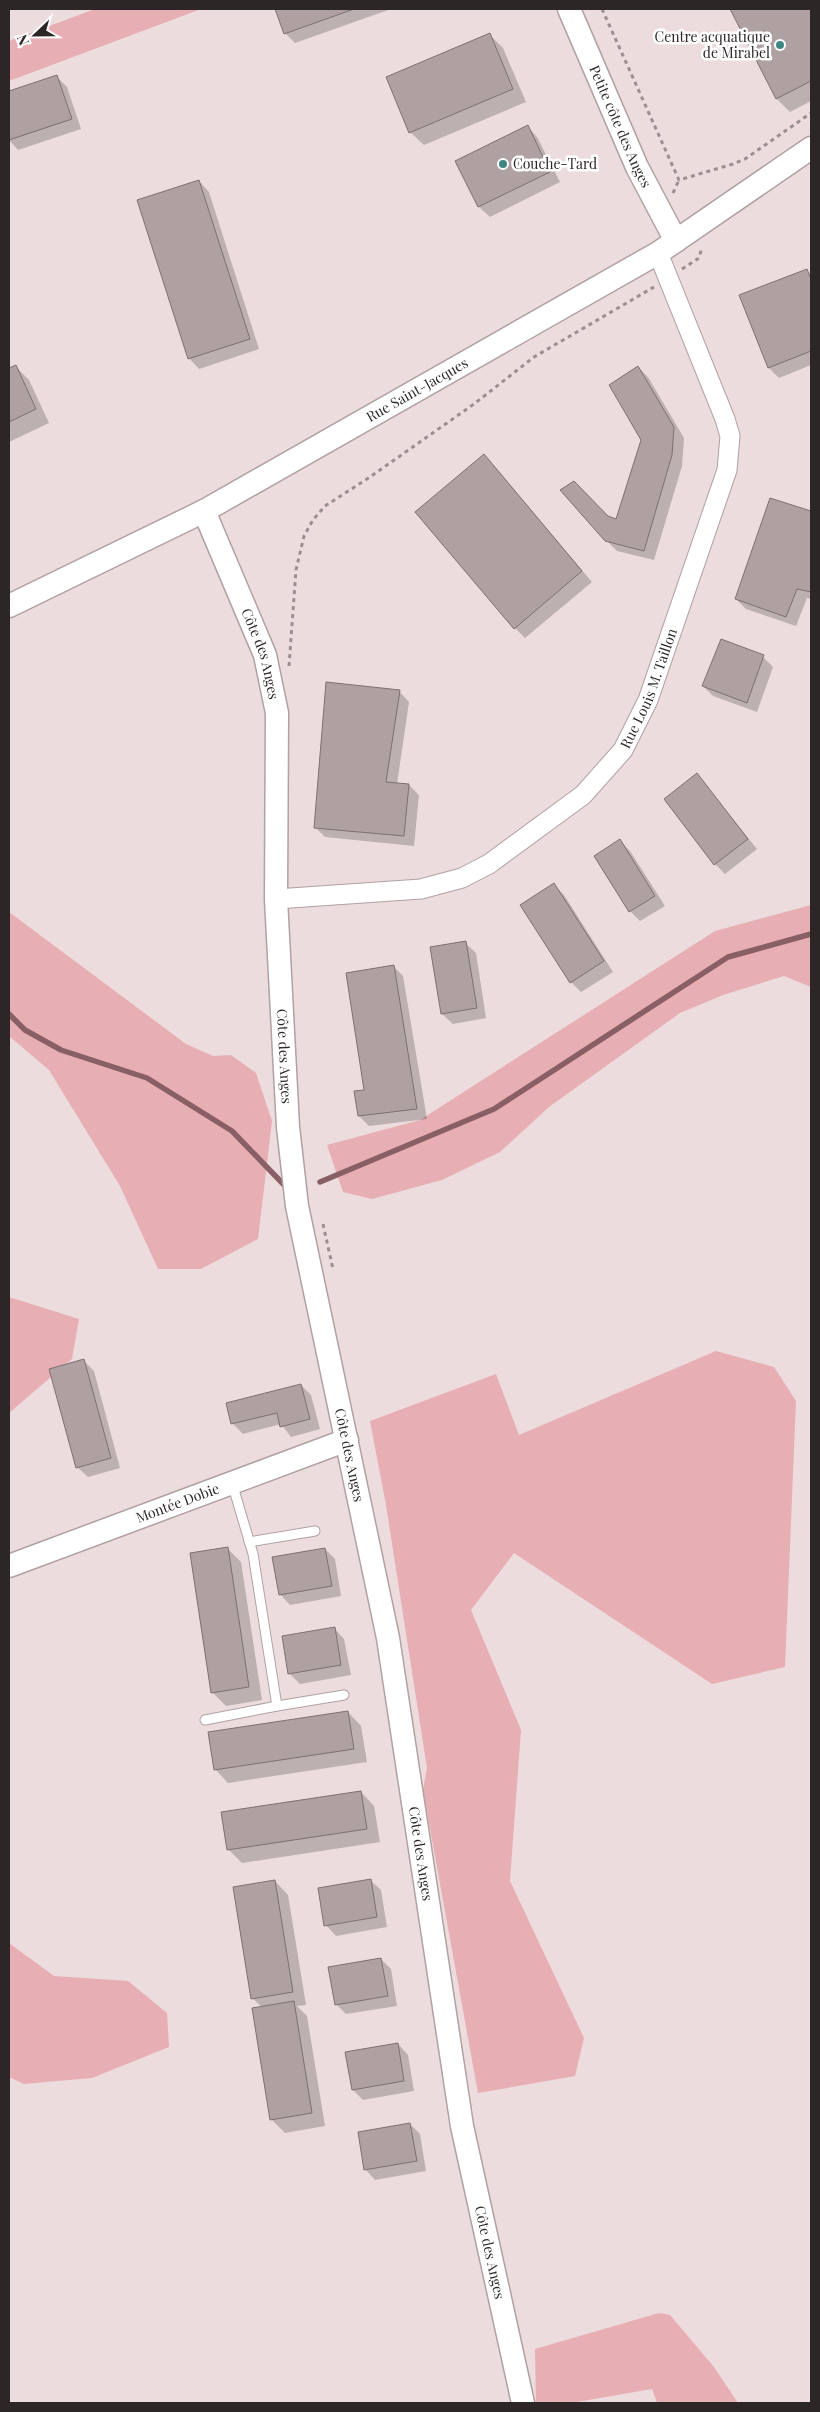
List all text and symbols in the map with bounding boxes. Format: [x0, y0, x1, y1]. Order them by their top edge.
north arrow [10, 10, 60, 60]
place label: Centre acquatique de Mirabel [655, 27, 770, 62]
text: N [12, 32, 33, 48]
marker: Centre acquatique de Mirabel [774, 39, 786, 51]
street label: Petite côte des Anges [585, 62, 656, 191]
place label: Couche-Tard [513, 154, 597, 173]
marker: Couche-Tard [497, 158, 509, 170]
street label: Rue Saint-Jacques [362, 353, 471, 426]
street label: Côte des Anges [237, 605, 284, 701]
street label: Rue Louis M. Taillon [615, 625, 681, 751]
street label: Côte des Anges [273, 1008, 297, 1104]
street label: Côte des Anges [331, 1407, 369, 1503]
street label: Montée Dobie [133, 1478, 222, 1527]
street label: Côte des Anges [405, 1805, 438, 1902]
street label: Côte des Anges [471, 2204, 510, 2301]

